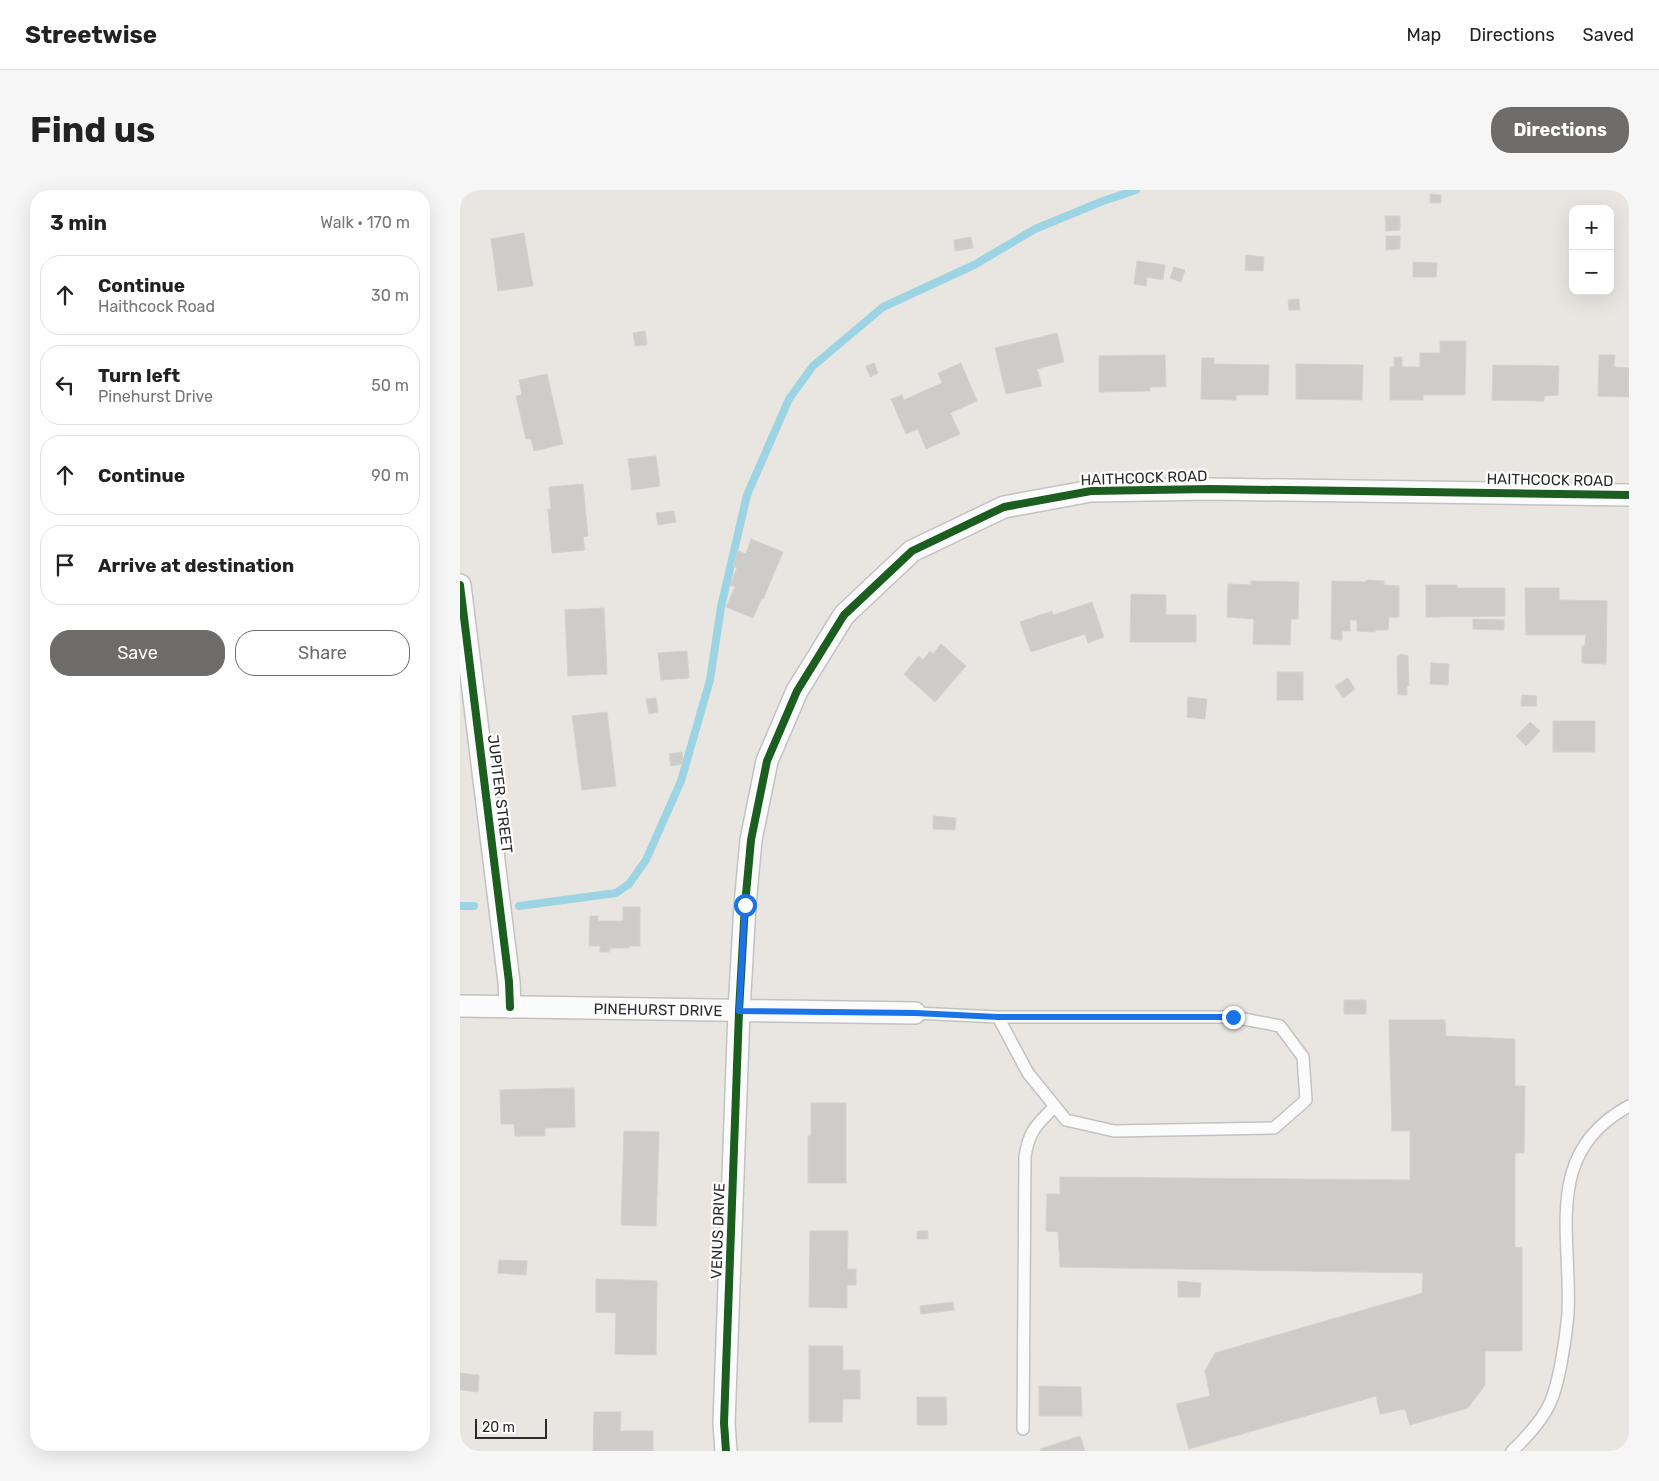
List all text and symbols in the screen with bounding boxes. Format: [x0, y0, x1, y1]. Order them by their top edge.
text: Streetwise [25, 21, 157, 49]
text: Map [1406, 24, 1441, 46]
text: Directions [1469, 24, 1555, 46]
text: Saved [1583, 24, 1634, 46]
button: Directions [1491, 107, 1629, 153]
text: Find us [30, 109, 155, 151]
map controls [1569, 205, 1614, 295]
button: + [1569, 205, 1614, 250]
text: 3 min [50, 210, 107, 235]
text: Walk · 170 m [320, 213, 410, 232]
button: − [1569, 250, 1614, 295]
text: Continue [98, 274, 185, 297]
icon: ahead [51, 281, 79, 309]
text: 30 m [371, 286, 409, 305]
text: Haithcock Road [98, 297, 215, 316]
text: Turn left [98, 364, 180, 387]
icon: left [51, 371, 79, 399]
text: 50 m [371, 376, 409, 395]
text: Pinehurst Drive [98, 387, 213, 406]
icon: ahead [51, 461, 79, 489]
text: Continue [98, 464, 185, 487]
text: 90 m [371, 466, 409, 485]
street label: HAITHCOCK ROAD [1080, 467, 1208, 489]
street label: HAITHCOCK ROAD [1486, 470, 1614, 490]
icon: arrive [51, 551, 79, 579]
text: Arrive at destination [98, 554, 294, 577]
button: Save [50, 630, 225, 676]
button: Share [235, 630, 410, 676]
street label: JUPITER STREET [484, 734, 516, 855]
route start [734, 894, 757, 917]
street label: PINEHURST DRIVE [594, 1000, 722, 1020]
route end [1222, 1006, 1245, 1029]
street label: VENUS DRIVE [707, 1183, 729, 1279]
scale bar [475, 1416, 548, 1439]
text: 20 m [482, 1419, 515, 1436]

